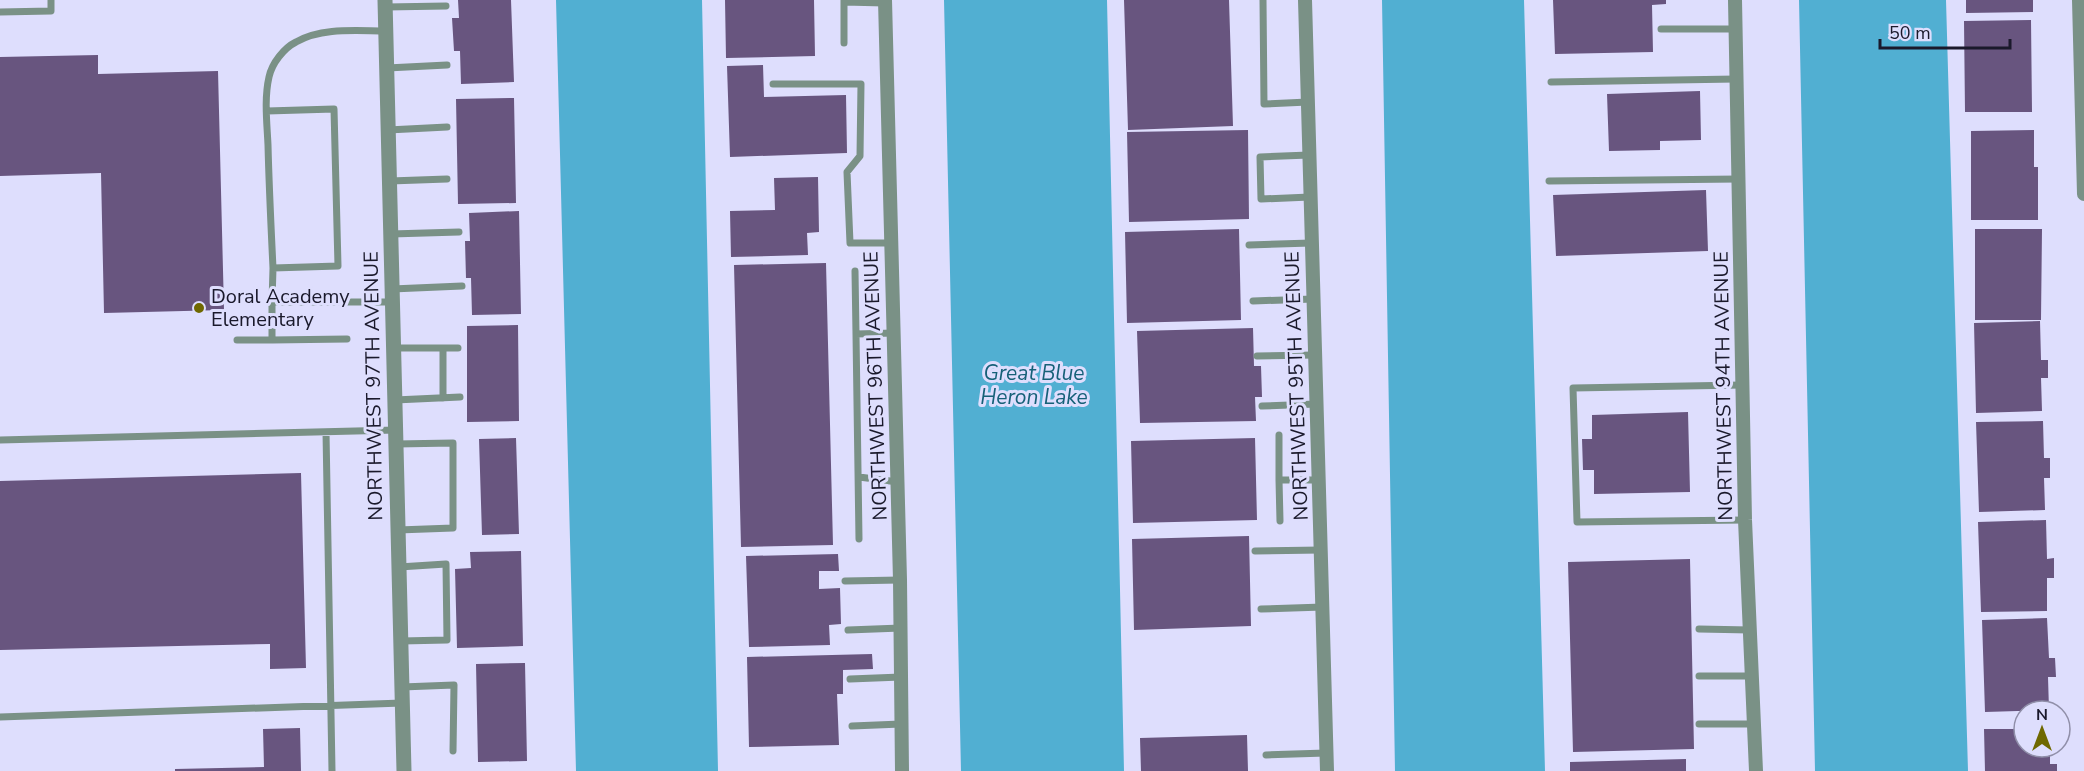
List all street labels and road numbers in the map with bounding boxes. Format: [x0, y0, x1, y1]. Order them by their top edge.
street label: NORTHWEST 97TH AVENUE [358, 251, 389, 521]
street label: NORTHWEST 96TH AVENUE [857, 251, 894, 521]
street label: NORTHWEST 95TH AVENUE [1278, 251, 1315, 521]
street label: NORTHWEST 94TH AVENUE [1708, 251, 1739, 521]

